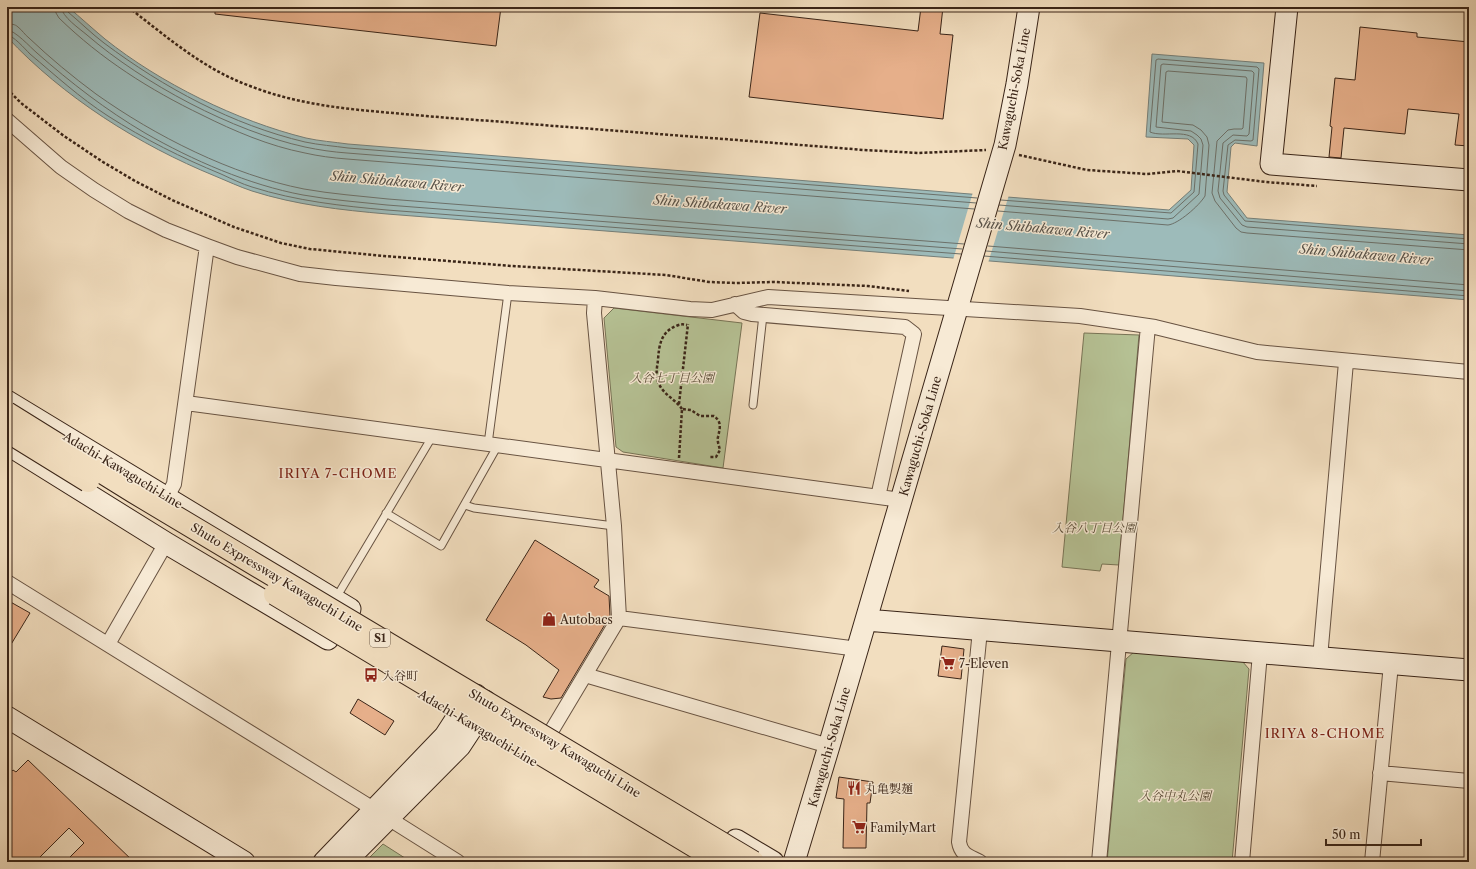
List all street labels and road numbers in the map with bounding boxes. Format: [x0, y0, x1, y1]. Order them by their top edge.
street label: Kawaguchi-Soka Line [995, 26, 1033, 151]
street label: Kawaguchi-Soka Line [896, 374, 944, 498]
street label: Adachi-Kawaguchi Line [60, 428, 186, 512]
street label: Shuto Expressway Kawaguchi Line [188, 520, 366, 635]
road number: S1 [370, 629, 390, 647]
street label: Kawaguchi-Soka Line [805, 685, 853, 809]
street label: Adachi-Kawaguchi Line [415, 686, 541, 770]
street label: Shuto Expressway Kawaguchi Line [466, 686, 644, 801]

